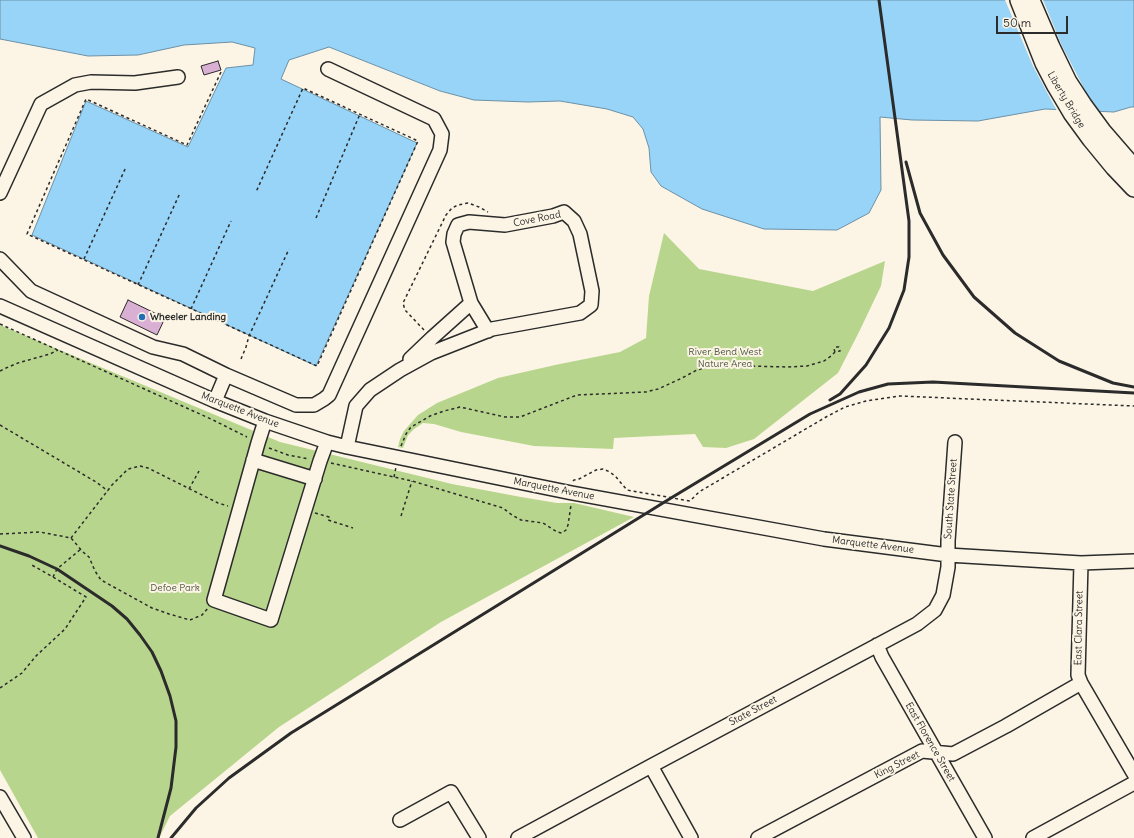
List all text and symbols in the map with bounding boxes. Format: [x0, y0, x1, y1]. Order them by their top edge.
scale bar [998, 8, 1070, 34]
text: 50 m [1003, 15, 1031, 30]
street label: Liberty Bridge [1044, 70, 1088, 130]
street label: Cove Road [512, 209, 562, 229]
place label: Wheeler Landing [150, 311, 226, 323]
marker: Wheeler Landing [137, 312, 147, 322]
park label: River Bend West Nature Area [688, 346, 762, 370]
street label: Marquette Avenue [199, 390, 281, 430]
street label: South State Street [942, 458, 960, 540]
street label: Marquette Avenue [512, 475, 596, 503]
street label: Marquette Avenue [831, 534, 915, 556]
park label: Defoe Park [150, 582, 200, 594]
street label: East Clara Street [1072, 590, 1086, 666]
street label: State Street [727, 693, 779, 729]
street label: East Florence Street [902, 700, 958, 784]
street label: King Street [873, 749, 921, 781]

